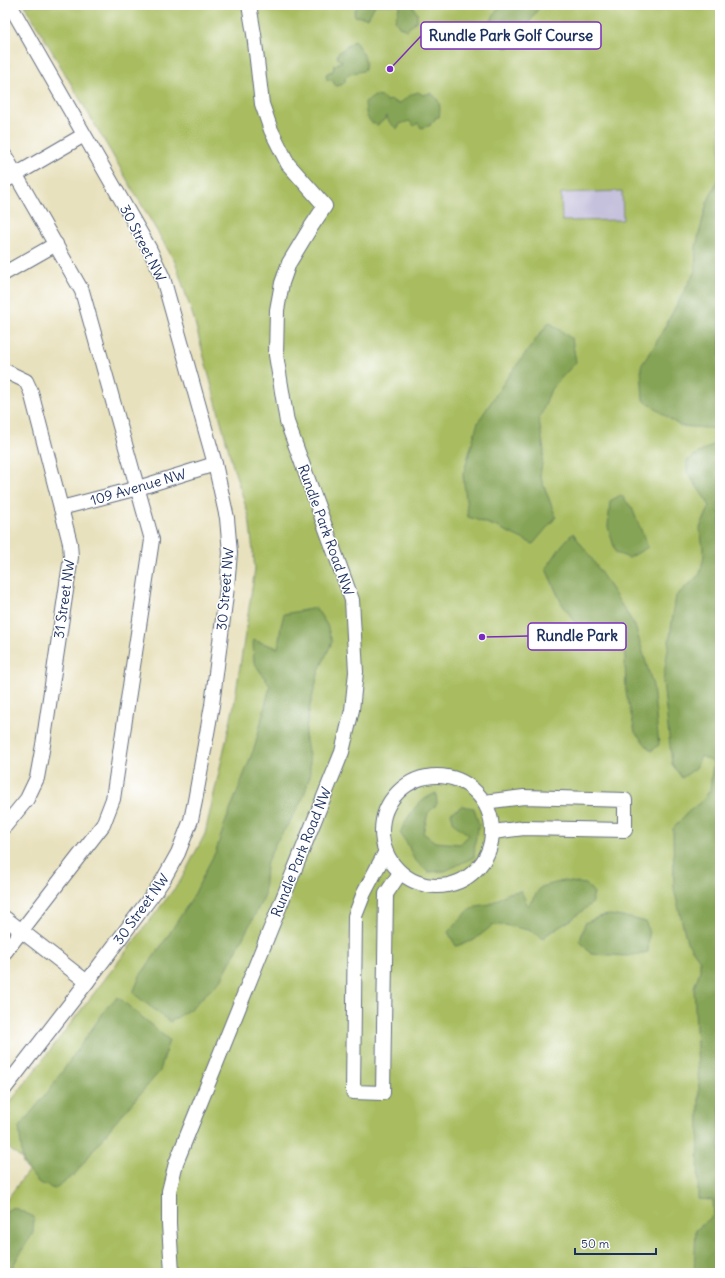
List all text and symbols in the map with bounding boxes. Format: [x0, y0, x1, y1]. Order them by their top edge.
callout: Rundle Park Golf Course [421, 22, 601, 49]
text: Rundle Park Golf Course [429, 26, 593, 45]
street label: 30 Street NW [116, 202, 170, 285]
street label: Rundle Park Road NW [294, 462, 358, 598]
street label: 109 Avenue NW [88, 465, 188, 509]
street label: 30 Street NW [212, 546, 238, 631]
street label: 31 Street NW [50, 558, 79, 640]
callout: Rundle Park [528, 623, 626, 650]
text: Rundle Park [536, 626, 618, 645]
street label: Rundle Park Road NW [267, 784, 335, 919]
street label: 30 Street NW [109, 870, 173, 948]
scale bar [575, 1230, 656, 1256]
text: 50 m [581, 1236, 610, 1251]

